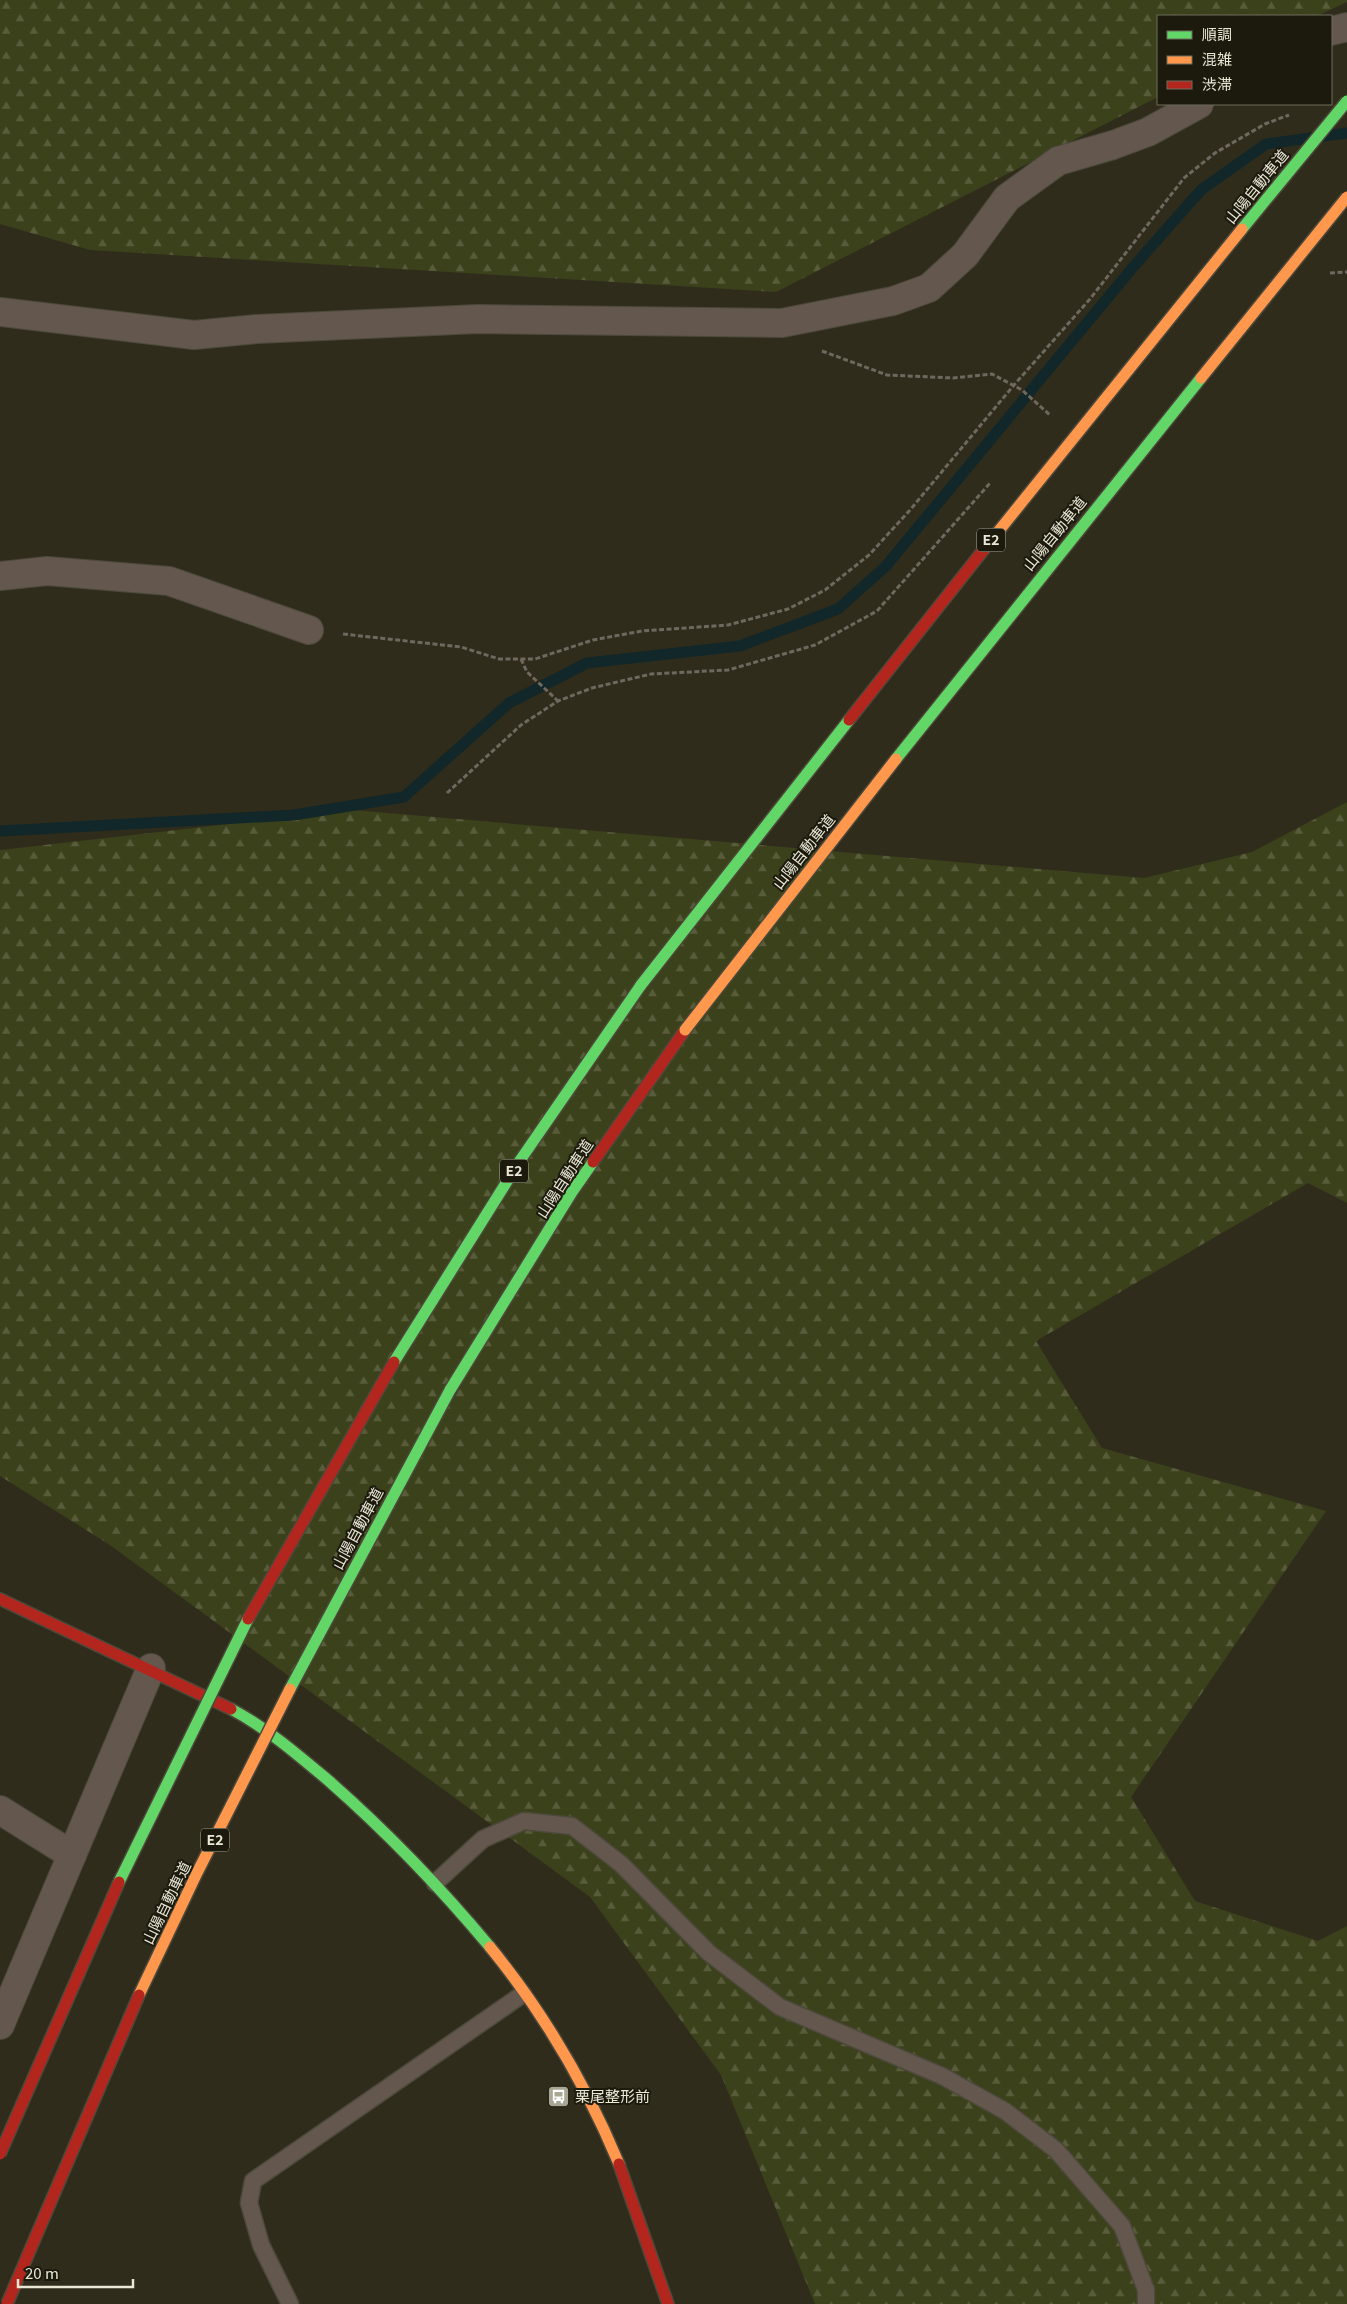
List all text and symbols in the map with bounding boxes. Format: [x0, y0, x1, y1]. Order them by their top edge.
legend [1157, 15, 1332, 105]
text: 順調 [1202, 23, 1232, 44]
text: 混雑 [1202, 48, 1232, 69]
text: 渋滞 [1202, 73, 1232, 94]
street label: 山陽自動車道 [1219, 144, 1292, 228]
street label: 山陽自動車道 [1017, 491, 1090, 575]
road number: E2 [977, 528, 1005, 552]
street label: 山陽自動車道 [767, 809, 839, 893]
street label: 山陽自動車道 [530, 1135, 597, 1222]
road number: E2 [500, 1160, 528, 1182]
street label: 山陽自動車道 [326, 1484, 387, 1573]
road number: E2 [201, 1828, 229, 1852]
street label: 山陽自動車道 [136, 1857, 195, 1947]
bus stop icon: 栗尾整形前 [547, 2085, 571, 2109]
place label: 栗尾整形前 [575, 2085, 650, 2106]
scale bar [18, 2256, 132, 2288]
text: 20 m [25, 2262, 59, 2283]

